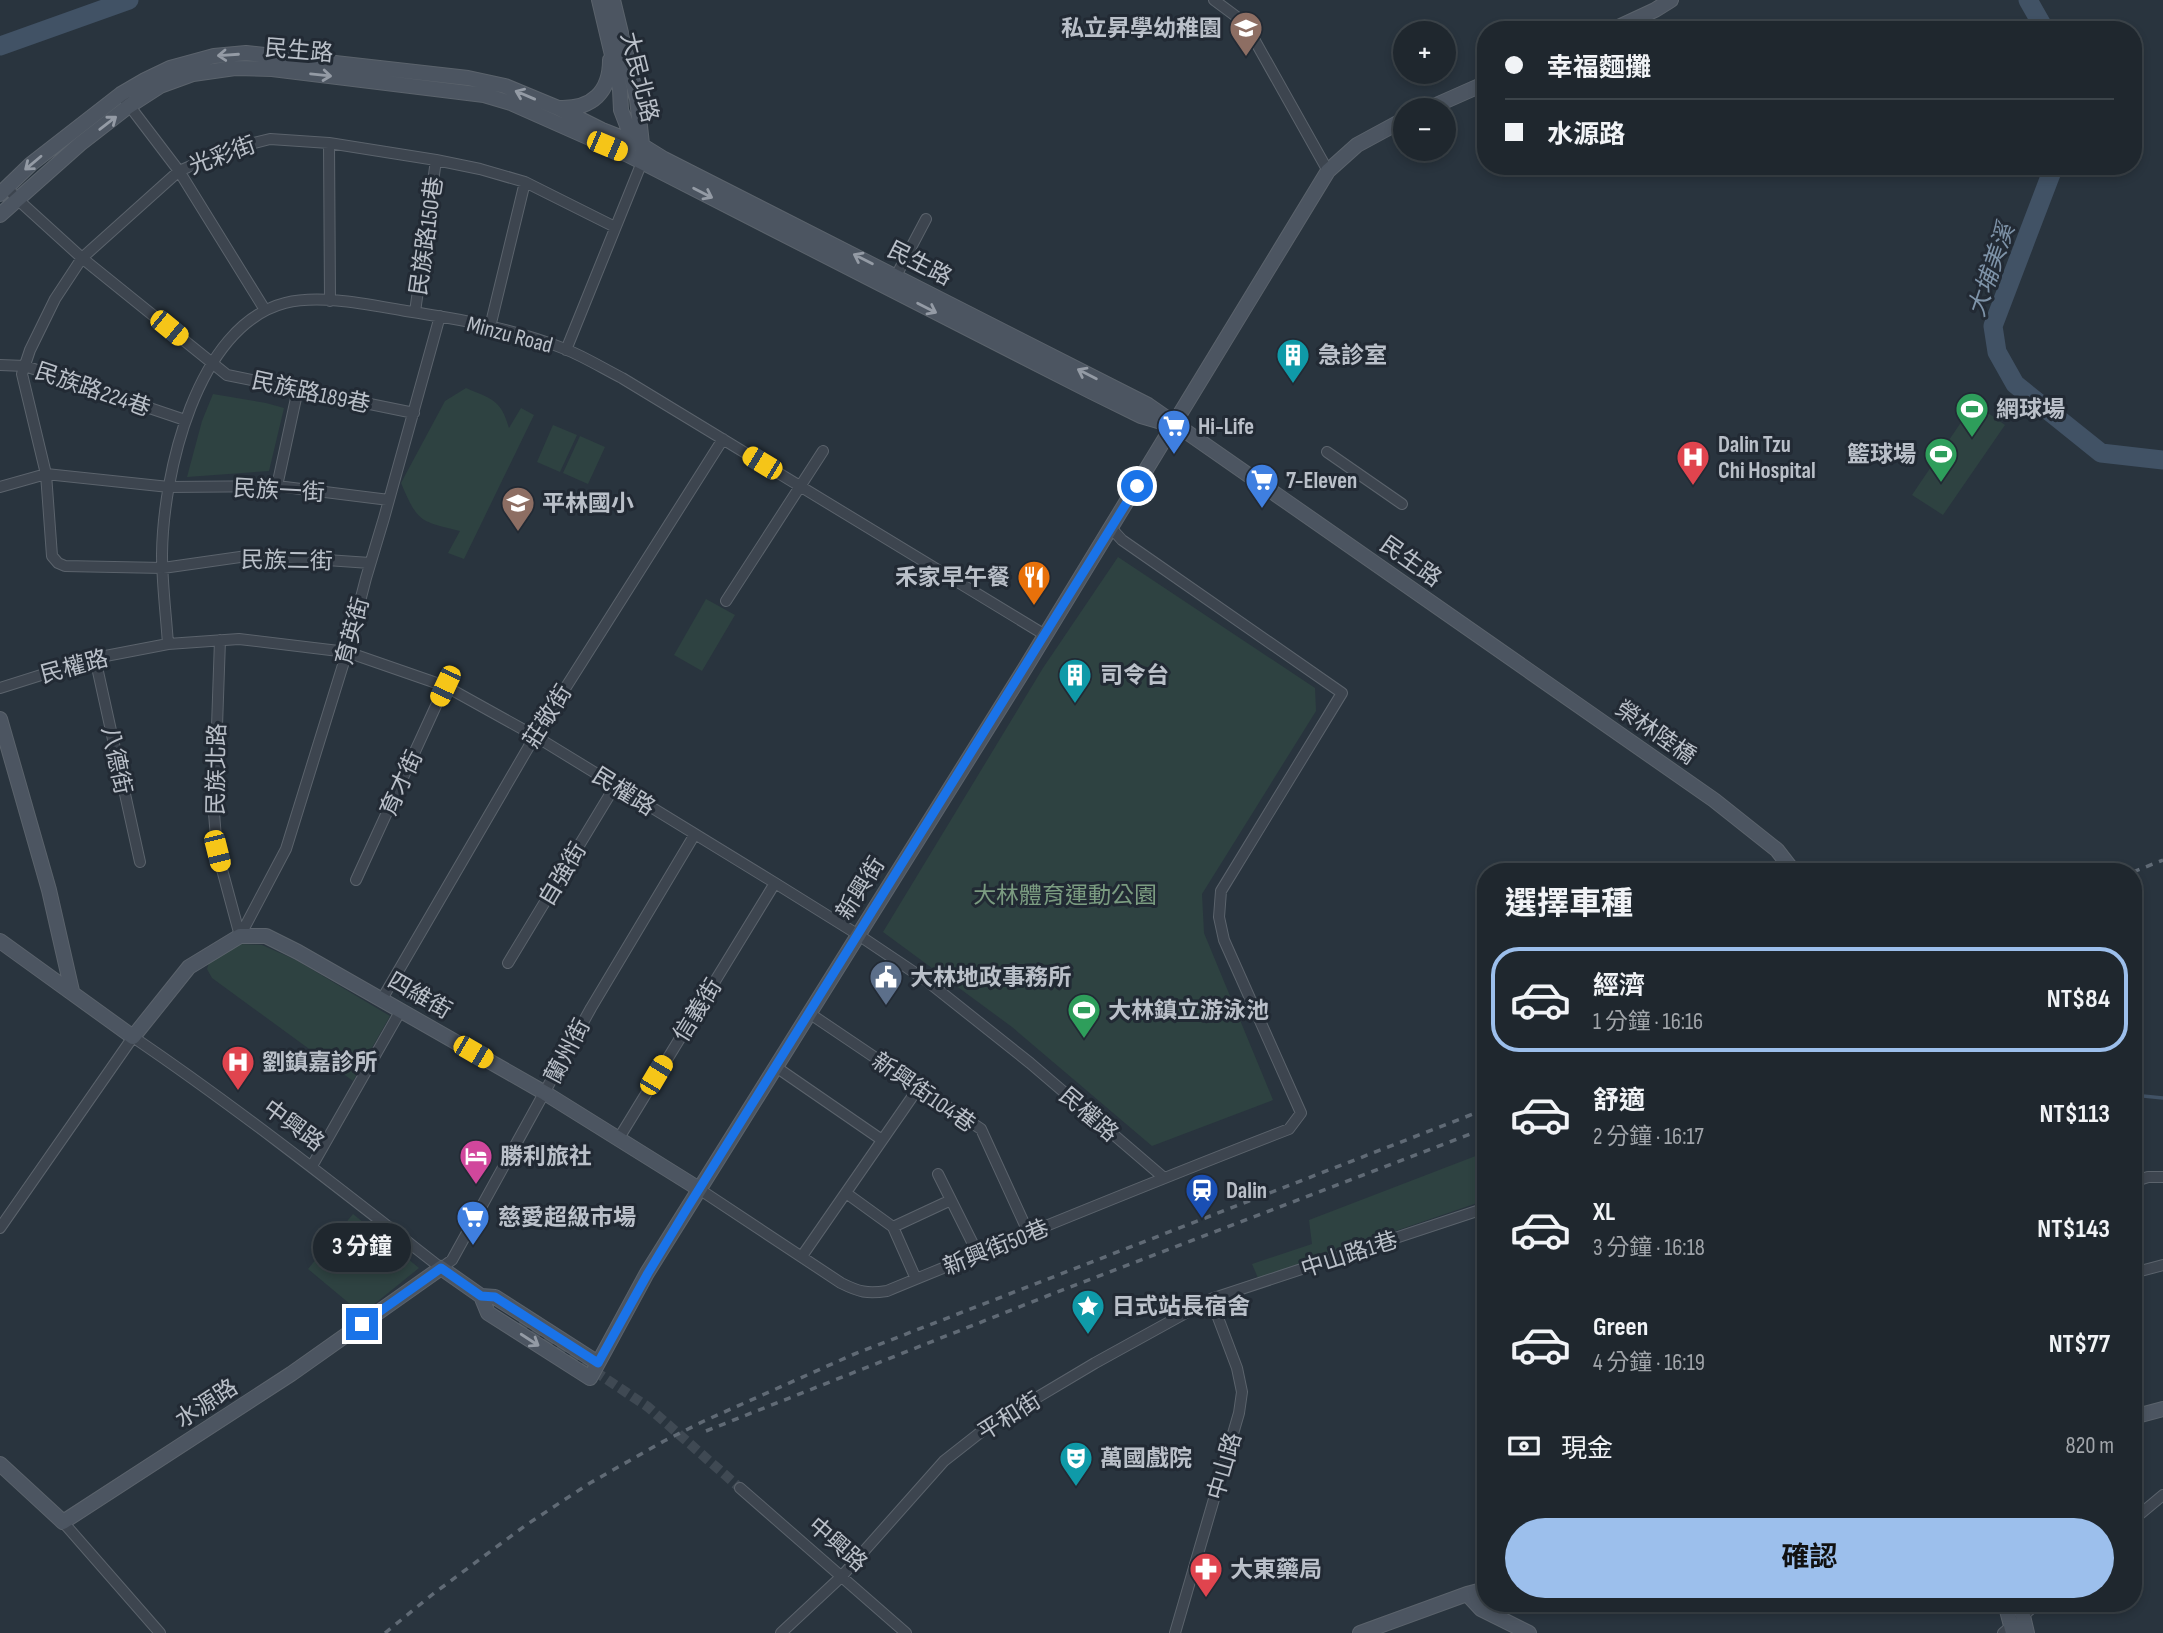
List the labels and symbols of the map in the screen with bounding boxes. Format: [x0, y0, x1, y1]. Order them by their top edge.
school or university icon: 私立昇學幼稚園 [1227, 9, 1265, 58]
place label: 私立昇學幼稚園 [1061, 15, 1222, 43]
street label: 大民北路 [614, 29, 664, 125]
street label: 民生路 [263, 34, 335, 68]
one-way arrow [218, 49, 240, 62]
one-way arrow [309, 69, 331, 82]
one-way arrow [515, 87, 537, 100]
one-way arrow [98, 115, 116, 130]
car [584, 128, 631, 164]
street label: 光彩街 [185, 131, 260, 181]
one-way arrow [25, 155, 43, 171]
street label: 民族路150巷 [405, 175, 449, 297]
one-way arrow [692, 187, 713, 201]
water label: 大埔美溪 [1962, 217, 2022, 320]
street label: 民生路 [882, 236, 957, 292]
one-way arrow [853, 252, 874, 266]
one-way arrow [917, 302, 937, 316]
car [147, 307, 192, 349]
street label: Minzu Road [464, 310, 556, 360]
building icon: 急診室 [1274, 336, 1312, 385]
place label: 急診室 [1318, 342, 1387, 370]
street label: 民族路224巷 [31, 357, 154, 423]
street label: 民族路189巷 [249, 367, 373, 419]
one-way arrow [1077, 367, 1098, 381]
sports icon: 網球場 [1953, 390, 1991, 439]
place label: 網球場 [1996, 396, 2065, 424]
supermarket icon: Hi-Life [1155, 407, 1193, 456]
place label: Hi-Life [1198, 413, 1254, 441]
place label: Dalin Tzu Chi Hospital [1718, 431, 1816, 485]
sports icon: 籃球場 [1922, 435, 1960, 484]
hospital icon: Dalin Tzu Chi Hospital [1674, 438, 1712, 487]
place label: 籃球場 [1847, 441, 1916, 469]
car [739, 443, 786, 483]
supermarket icon: 7-Eleven [1243, 461, 1281, 510]
place label: 7-Eleven [1286, 467, 1357, 495]
route start [1121, 470, 1153, 502]
street label: 民族一街 [232, 475, 326, 507]
school or university icon: 平林國小 [499, 484, 537, 533]
place label: 平林國小 [542, 490, 634, 518]
street label: 民生路 [1374, 531, 1447, 593]
street label: 民族二街 [241, 546, 333, 576]
restaurant icon: 禾家早午餐 [1015, 558, 1053, 607]
place label: 禾家早午餐 [895, 564, 1010, 592]
street label: 育英街 [331, 594, 375, 668]
street label: 民權路 [37, 645, 111, 689]
building icon: 司令台 [1056, 656, 1094, 705]
place label: 司令台 [1100, 662, 1169, 690]
car [427, 663, 464, 709]
street label: 莊敬街 [518, 680, 578, 753]
street label: 榮林陸橋 [1610, 695, 1701, 771]
street label: 民族北路 [202, 723, 232, 815]
street label: 八德街 [95, 724, 137, 797]
street label: 育才街 [375, 746, 429, 821]
street label: 民權路 [587, 762, 660, 822]
car [202, 828, 233, 874]
street label: 自強街 [533, 838, 593, 911]
street label: 新興街 [831, 852, 891, 925]
park label: 大林體育運動公園 [973, 882, 1157, 910]
public building icon: 大林地政事務所 [867, 958, 905, 1007]
place label: 大林地政事務所 [910, 964, 1071, 992]
street label: 四維街 [383, 966, 456, 1025]
street label: 信義街 [668, 974, 728, 1047]
sports icon: 大林鎮立游泳池 [1065, 991, 1103, 1040]
place label: 大林鎮立游泳池 [1108, 997, 1269, 1025]
street label: 蘭州街 [539, 1014, 596, 1089]
car [450, 1032, 497, 1072]
hospital icon: 劉鎮嘉診所 [219, 1043, 257, 1092]
street label: 新興街104巷 [866, 1047, 981, 1139]
place label: 劉鎮嘉診所 [262, 1049, 377, 1077]
car [637, 1052, 676, 1098]
street label: 民權路 [1053, 1082, 1124, 1148]
street label: 中興路 [257, 1094, 330, 1157]
hotel icon: 勝利旅社 [457, 1137, 495, 1186]
place label: 勝利旅社 [500, 1143, 592, 1171]
station icon: Dalin [1183, 1171, 1221, 1220]
place label: Dalin [1226, 1177, 1267, 1205]
supermarket icon: 慈愛超級市場 [454, 1198, 492, 1247]
place label: 慈愛超級市場 [498, 1204, 636, 1232]
street label: 新興街50巷 [939, 1214, 1053, 1282]
callout: 3 分鐘 [313, 1222, 411, 1272]
street label: 中山路1巷 [1297, 1226, 1401, 1284]
place icon: 日式站長宿舍 [1069, 1287, 1107, 1336]
place label: 日式站長宿舍 [1112, 1293, 1250, 1321]
route end [346, 1308, 378, 1340]
one-way arrow [520, 1332, 539, 1347]
street label: 水源路 [170, 1373, 243, 1434]
street label: 平和街 [973, 1387, 1046, 1447]
street label: 中山路 [1202, 1429, 1248, 1503]
theatre icon: 萬國戲院 [1057, 1439, 1095, 1488]
place label: 萬國戲院 [1100, 1445, 1192, 1473]
street label: 中興路 [802, 1512, 873, 1578]
pharmacy icon: 大東藥局 [1187, 1550, 1225, 1599]
place label: 大東藥局 [1230, 1556, 1322, 1584]

